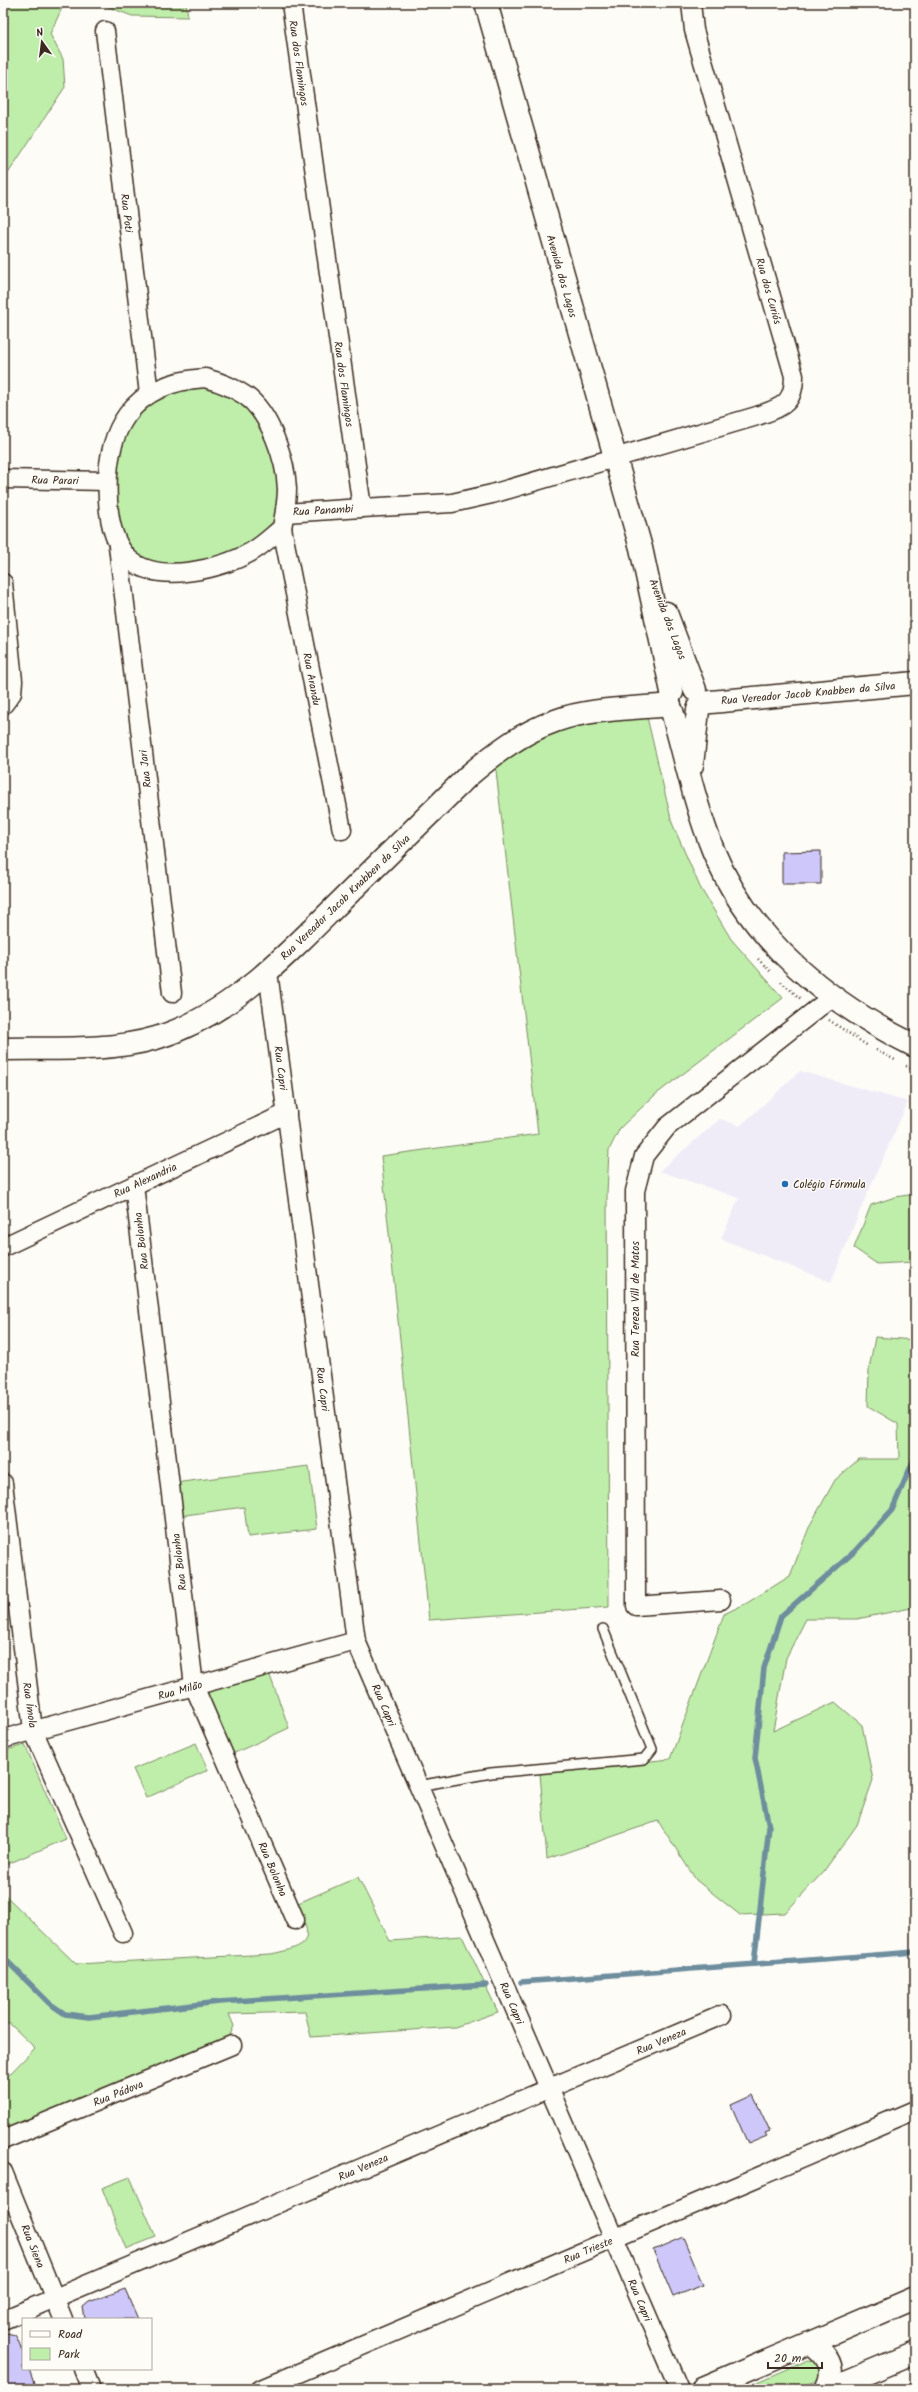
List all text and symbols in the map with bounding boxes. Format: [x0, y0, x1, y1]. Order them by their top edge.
street label: Rua dos Flamingos [283, 19, 313, 108]
north arrow [22, 22, 62, 62]
text: N [34, 24, 45, 43]
street label: Rua Poti [115, 193, 137, 234]
street label: Avenida dos Lagos [541, 233, 582, 320]
street label: Rua dos Curiós [750, 256, 786, 327]
street label: Rua dos Flamingos [328, 340, 358, 429]
street label: Rua Parari [31, 472, 79, 490]
street label: Rua Panambi [292, 500, 354, 522]
street label: Avenida dos Lagos [643, 576, 691, 663]
street label: Rua Arandu [297, 651, 325, 708]
street label: Rua Vereador Jacob Knabben da Silva [720, 677, 896, 711]
street label: Rua Jari [135, 749, 157, 789]
street label: Rua Vereador Jacob Knabben da Silva [276, 830, 415, 965]
street label: Rua Capri [268, 1045, 292, 1092]
street label: Rua Alexandria [111, 1158, 180, 1203]
place label: Colégio Fórmula [793, 1176, 866, 1194]
marker: Colégio Fórmula [780, 1179, 790, 1189]
street label: Rua Bolonha [130, 1211, 154, 1271]
street label: Rua Tereza Vill de Matos [627, 1241, 645, 1357]
street label: Rua Capri [310, 1366, 334, 1413]
street label: Rua Bolonha [168, 1532, 192, 1592]
street label: Rua Milão [156, 1676, 205, 1706]
street label: Rua Ímola [17, 1681, 41, 1729]
street label: Rua Capri [366, 1681, 400, 1730]
street label: Rua Bolonha [252, 1839, 292, 1900]
street label: Rua Capri [494, 1979, 528, 2028]
street label: Rua Veneza [634, 2023, 689, 2061]
street label: Rua Pádova [91, 2076, 146, 2112]
street label: Rua Veneza [336, 2149, 391, 2187]
street label: Rua Siena [15, 2222, 49, 2271]
street label: Rua Trieste [561, 2232, 616, 2269]
street label: Rua Capri [622, 2276, 656, 2325]
legend [22, 2318, 152, 2370]
text: Road [58, 2325, 83, 2344]
scale bar [768, 2344, 822, 2370]
text: Park [58, 2345, 80, 2364]
text: 20 m [774, 2349, 802, 2368]

